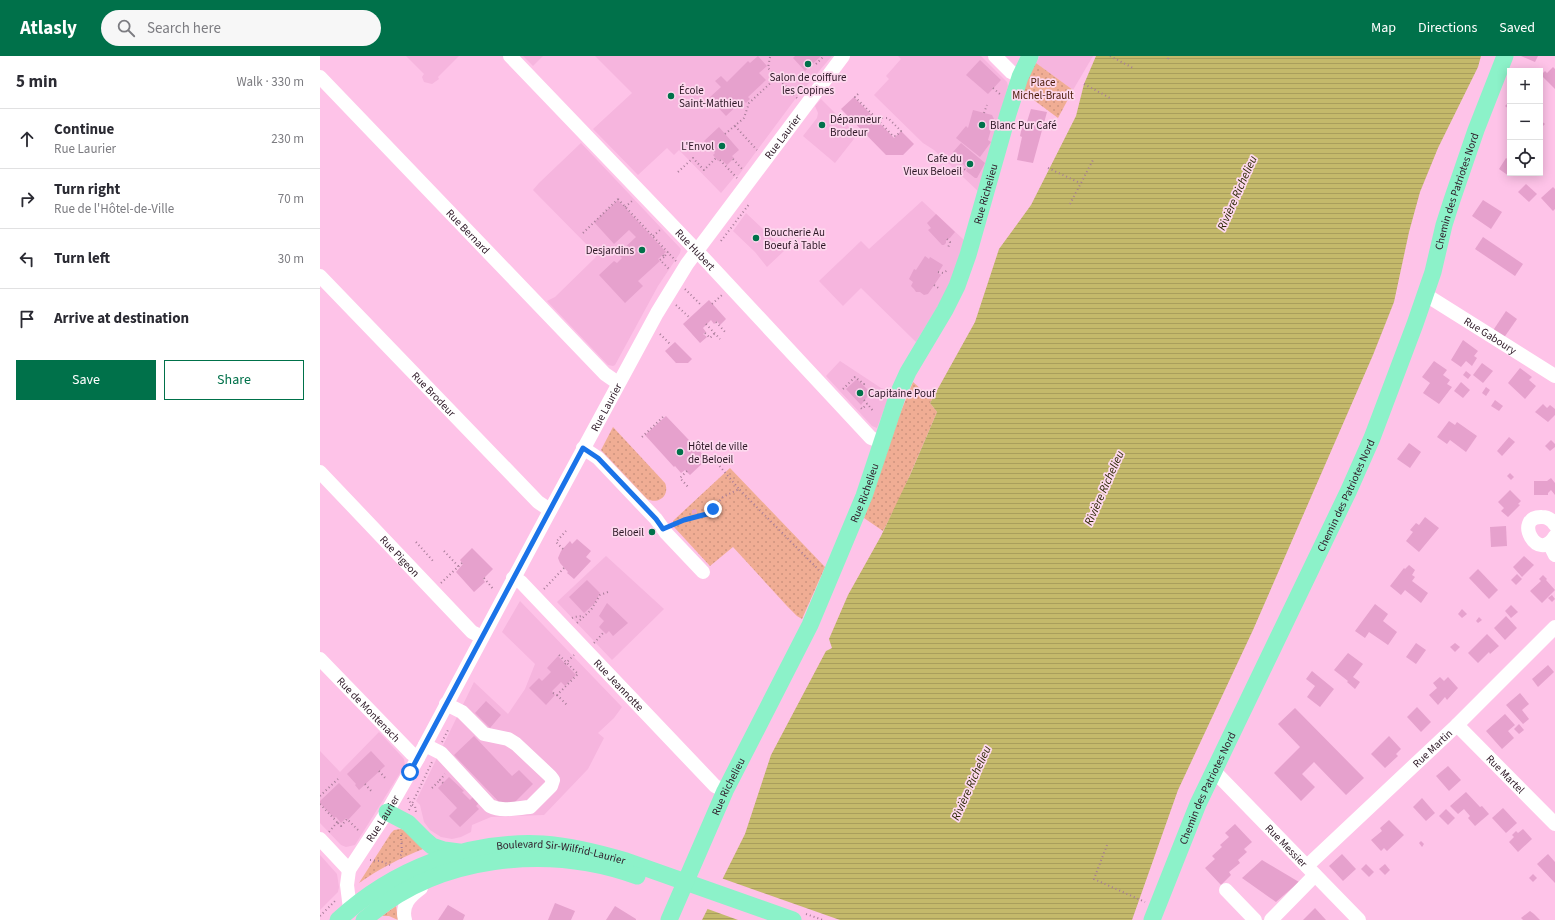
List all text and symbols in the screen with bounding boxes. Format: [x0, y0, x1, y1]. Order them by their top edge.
search box [101, 10, 381, 46]
text: Atlasly [20, 15, 77, 42]
icon: search [115, 17, 137, 39]
text: Search here [147, 18, 221, 39]
text: Map [1371, 18, 1396, 38]
text: Directions [1418, 18, 1477, 38]
text: Saved [1499, 18, 1535, 38]
marker: Salon de coiffure les Copines [803, 59, 813, 69]
map controls [1507, 68, 1543, 176]
button: + [1507, 68, 1543, 104]
text: 5 min [16, 70, 57, 94]
place label: Salon de coiffure les Copines [769, 70, 847, 98]
text: Walk · 330 m [236, 73, 304, 91]
park label: Place Michel-Brault [1012, 75, 1074, 103]
place label: École Saint-Mathieu [679, 83, 743, 111]
marker: École Saint-Mathieu [666, 91, 676, 101]
button: − [1507, 104, 1543, 140]
street label: Rue Laurier [761, 111, 805, 162]
place label: Dépanneur Brodeur [830, 112, 881, 140]
place label: Blanc Pur Café [990, 118, 1057, 133]
text: Continue [54, 119, 114, 140]
marker: Dépanneur Brodeur [817, 120, 827, 130]
marker: Blanc Pur Café [977, 120, 987, 130]
icon: ahead [16, 128, 38, 150]
text: 230 m [271, 130, 304, 148]
street label: Chemin des Patriotes Nord [1431, 131, 1482, 251]
place label: L'Envol [681, 139, 714, 154]
text: Rue Laurier [54, 140, 116, 158]
button: locate [1507, 140, 1543, 176]
marker: L'Envol [717, 141, 727, 151]
place label: Cafe du Vieux Beloeil [903, 151, 962, 179]
water label: Rivière Richelieu [1213, 153, 1262, 233]
marker: Cafe du Vieux Beloeil [965, 159, 975, 169]
street label: Rue Richelieu [970, 162, 1002, 226]
text: Turn right [54, 179, 120, 200]
icon: right [16, 188, 38, 210]
text: 70 m [278, 190, 304, 208]
text: Rue de l'Hôtel-de-Ville [54, 200, 174, 218]
street label: Rue Bernard [443, 206, 493, 258]
place label: Boucherie Au Boeuf à Table [764, 225, 827, 253]
street label: Rue Hubert [672, 226, 719, 274]
marker: Boucherie Au Boeuf à Table [751, 233, 761, 243]
place label: Desjardins [586, 243, 634, 258]
marker: Desjardins [637, 245, 647, 255]
icon: left [16, 248, 38, 270]
text: Turn left [54, 248, 110, 269]
text: 30 m [278, 250, 304, 268]
icon: arrive [16, 308, 38, 330]
text: Arrive at destination [54, 308, 189, 329]
street label: Rue Gaboury [1461, 314, 1519, 358]
button: Save [16, 360, 156, 400]
button: Share [164, 360, 304, 400]
street label: Rue Brodeur [408, 368, 459, 420]
street label: Rue Laurier [587, 381, 626, 434]
place label: Capitaine Pouf [868, 386, 936, 401]
marker: Capitaine Pouf [855, 388, 865, 398]
street label: Chemin des Patriotes Nord [1314, 437, 1379, 554]
place label: Hôtel de ville de Beloeil [688, 439, 748, 467]
marker: Hôtel de ville de Beloeil [675, 447, 685, 457]
water label: Rivière Richelieu [1080, 448, 1129, 528]
street label: Rue Richelieu [847, 461, 882, 525]
route end [704, 500, 722, 518]
place label: Beloeil [612, 525, 644, 540]
marker: Beloeil [647, 527, 657, 537]
street label: Rue Pigeon [376, 533, 423, 580]
street label: Rue Jeannotte [590, 656, 647, 715]
street label: Rue de Montenach [333, 674, 403, 746]
street label: Rue Martin [1409, 726, 1456, 771]
street label: Chemin des Patriotes Nord [1176, 729, 1240, 847]
water label: Rivière Richelieu [947, 743, 996, 823]
street label: Rue Martel [1483, 752, 1528, 797]
street label: Rue Richelieu [708, 755, 749, 818]
route start [401, 763, 419, 781]
street label: Rue Laurier [363, 792, 403, 845]
street label: Rue Messier [1262, 821, 1311, 871]
street label: Boulevard Sir-Wilfrid-Laurier [495, 837, 627, 868]

